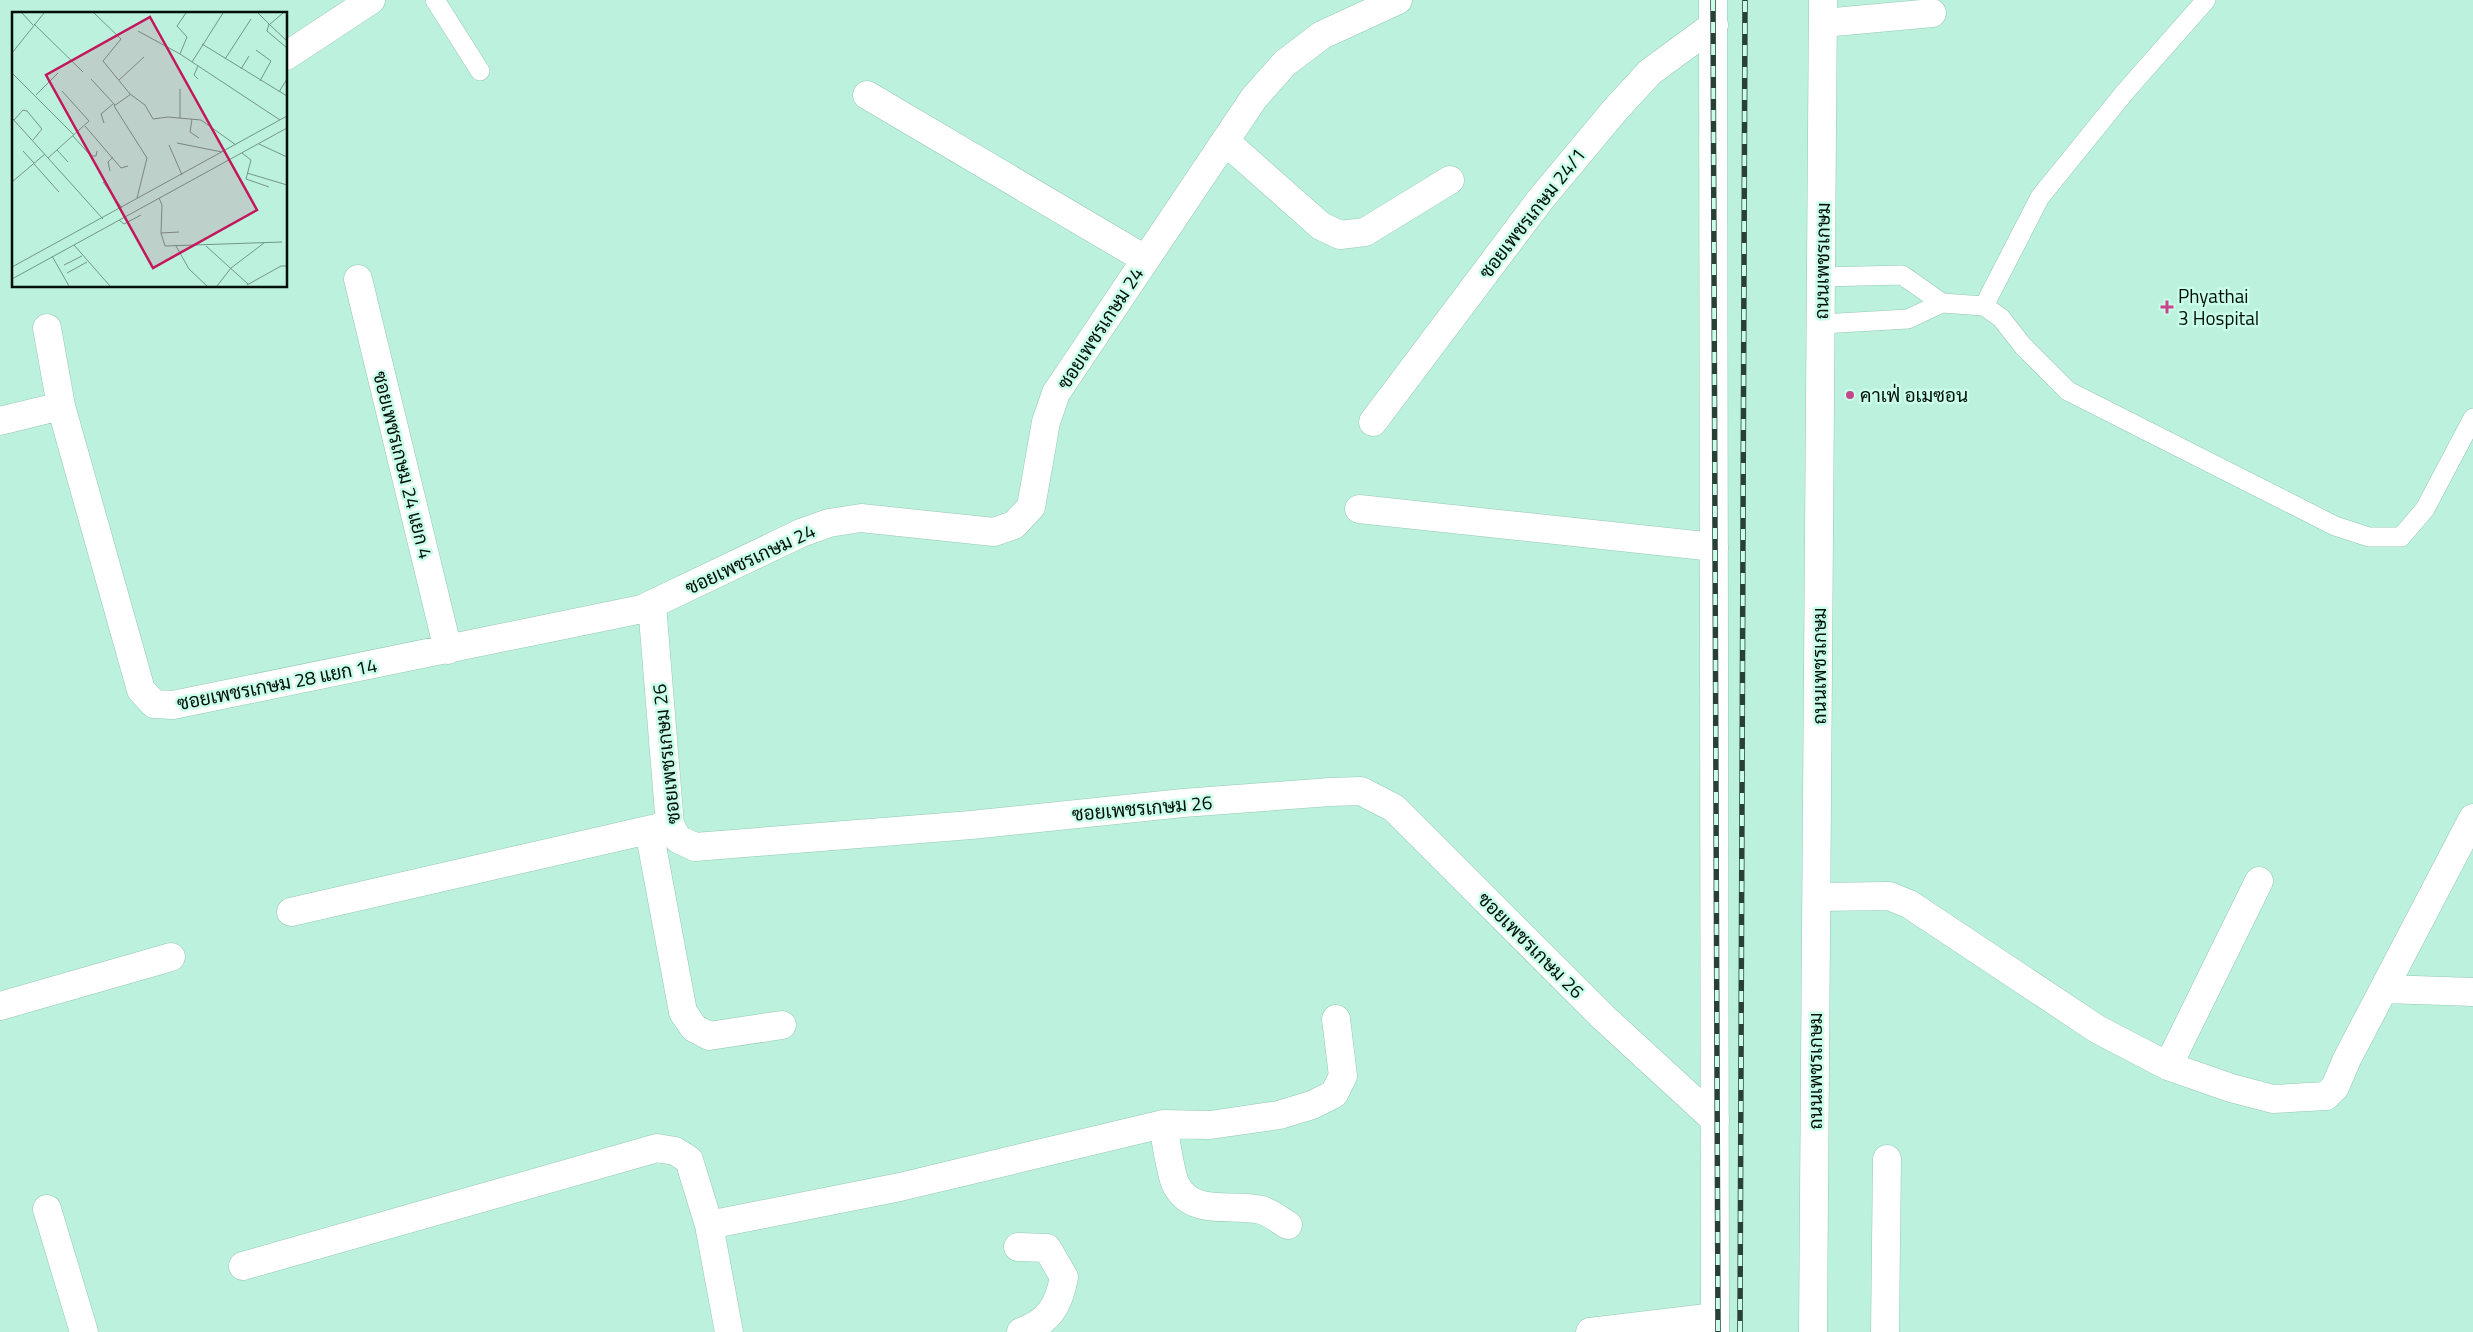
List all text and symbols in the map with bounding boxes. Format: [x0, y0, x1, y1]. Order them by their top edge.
inset map [12, 12, 288, 288]
street label: ซอยเพชรเกษม 24/1 [1471, 141, 1592, 284]
street label: ถนนเพชรเกษม [1806, 202, 1837, 320]
street label: ซอยเพชรเกษม 24 [1049, 261, 1150, 395]
place label: Phyathai 3 Hospital [2178, 281, 2259, 332]
marker: Phyathai 3 Hospital [2160, 300, 2174, 314]
street label: ซอยเพชรเกษม 24 แยก 4 [366, 368, 441, 562]
place label: คาเฟ่ อเมซอน [1860, 380, 1968, 409]
marker: คาเฟ่ อเมซอน [1844, 389, 1856, 401]
street label: ซอยเพชรเกษม 24 [680, 516, 820, 601]
street label: ถนนเพชรเกษม [1804, 608, 1833, 724]
street label: ซอยเพชรเกษม 28 แยก 14 [174, 650, 379, 717]
street label: ซอยเพชรเกษม 26 [644, 683, 687, 826]
street label: ซอยเพชรเกษม 26 [1071, 787, 1213, 828]
street label: ซอยเพชรเกษม 26 [1471, 885, 1591, 1005]
street label: ถนนเพชรเกษม [1800, 1013, 1829, 1129]

